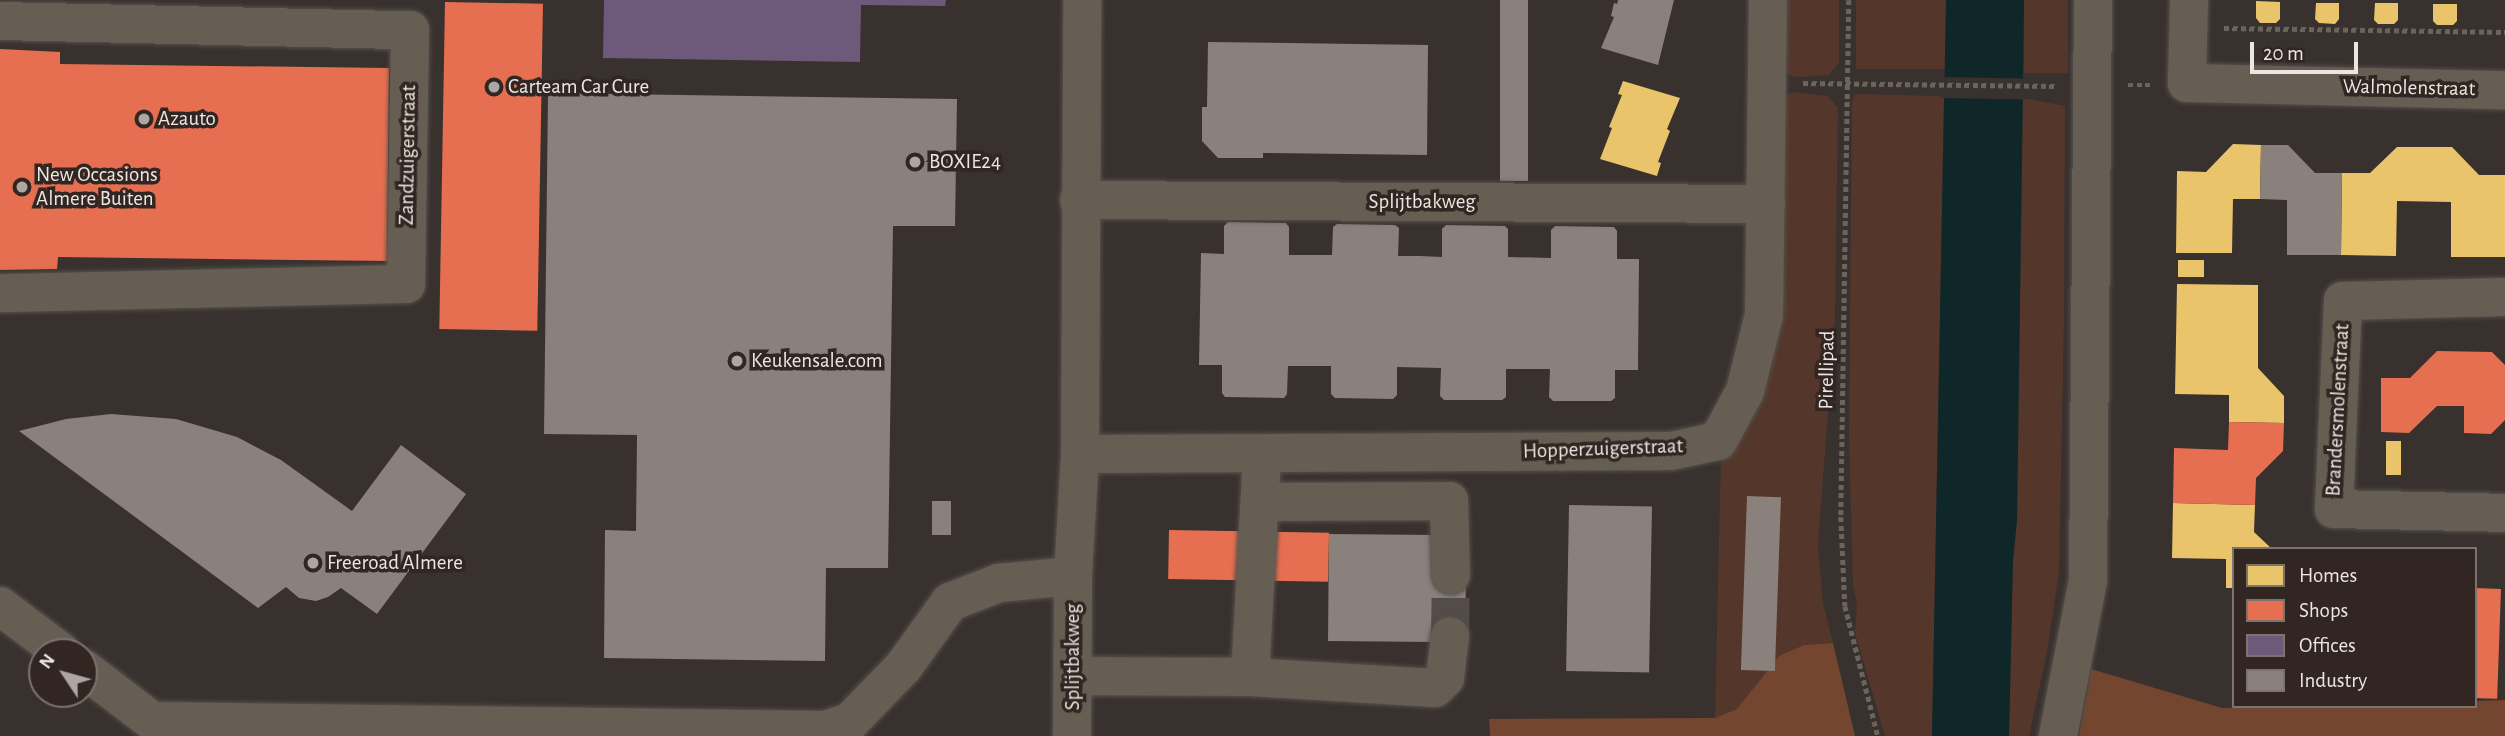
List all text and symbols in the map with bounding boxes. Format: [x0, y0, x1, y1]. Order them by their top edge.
scale bar [2253, 28, 2362, 72]
text: 20 m [2263, 43, 2304, 64]
place label: Carteam Car Cure [508, 74, 649, 100]
street label: Walmolenstraat [2343, 74, 2475, 102]
marker: Carteam Car Cure [486, 79, 502, 95]
street label: Zandzuigerstraat [394, 85, 422, 225]
place label: Azauto [158, 106, 216, 132]
marker: Azauto [136, 111, 152, 127]
place label: BOXIE24 [929, 149, 1001, 175]
marker: BOXIE24 [907, 154, 923, 170]
place label: New Occasions Almere Buiten [36, 162, 158, 212]
marker: New Occasions Almere Buiten [14, 179, 30, 195]
street label: Splijtbakweg [1369, 189, 1475, 215]
street label: Brandersmolenstraat [2321, 323, 2355, 497]
street label: Pirellipad [1814, 330, 1840, 410]
place label: Keukensale.com [751, 348, 883, 374]
marker: Keukensale.com [729, 353, 745, 369]
street label: Hopperzuigerstraat [1522, 434, 1684, 464]
legend [2232, 547, 2477, 708]
place label: Freeroad Almere [327, 550, 463, 576]
marker: Freeroad Almere [305, 555, 321, 571]
text: Homes [2299, 565, 2357, 586]
text: Shops [2299, 600, 2348, 621]
street label: Splijtbakweg [1060, 604, 1086, 710]
text: Offices [2299, 635, 2356, 656]
north arrow [28, 638, 98, 708]
text: N [36, 651, 59, 672]
text: Industry [2299, 670, 2367, 691]

